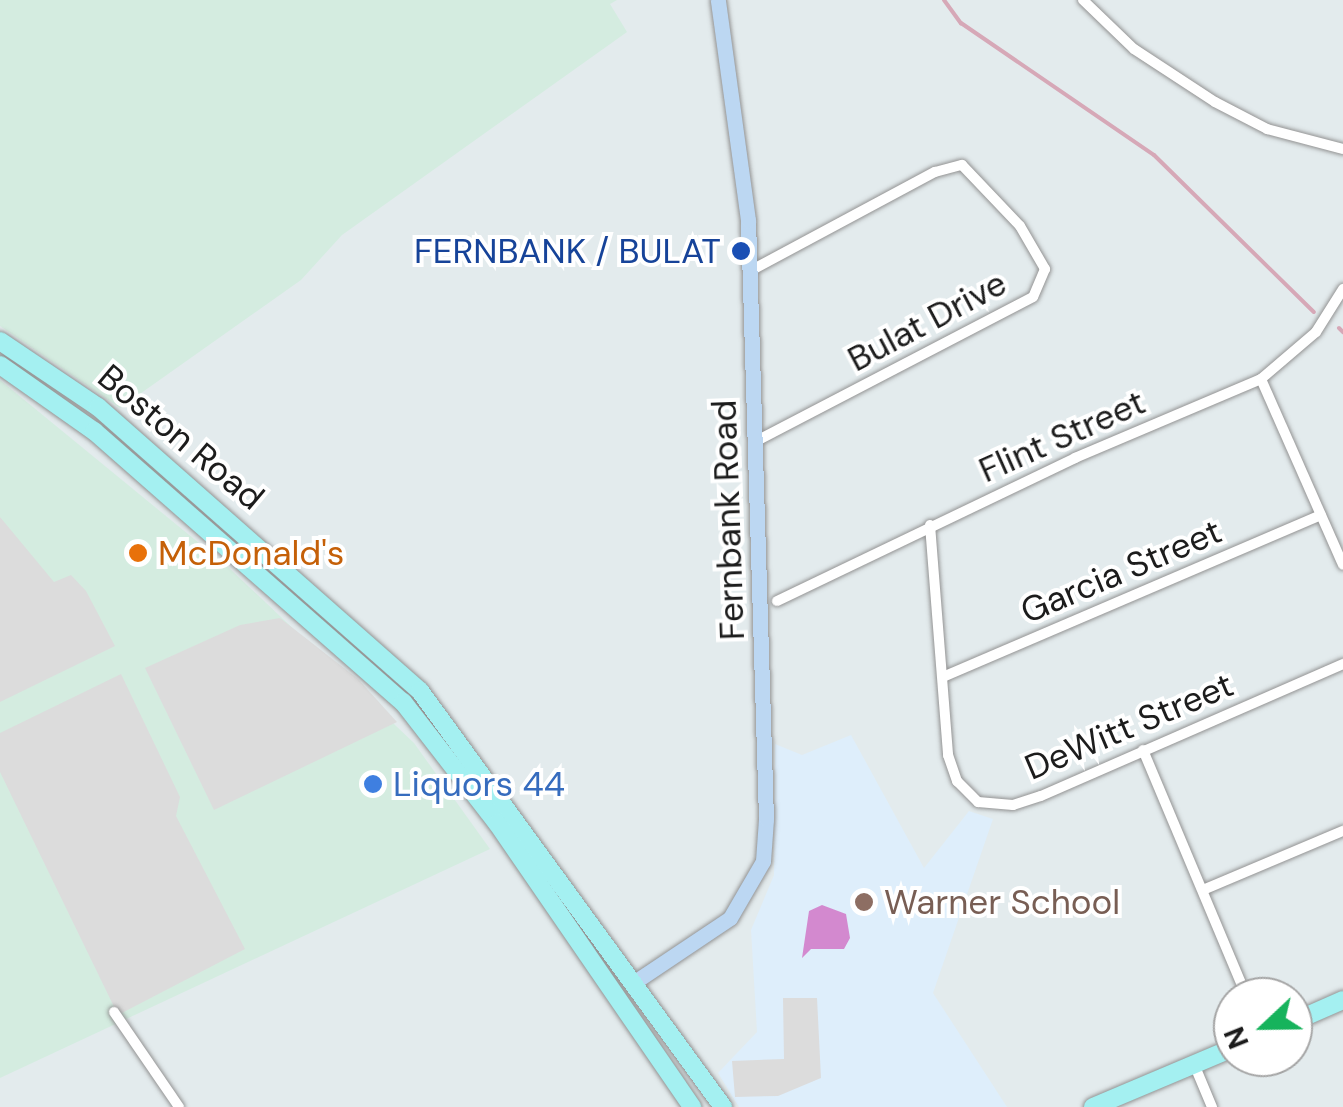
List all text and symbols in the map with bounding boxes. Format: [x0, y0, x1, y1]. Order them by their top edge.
place label: FERNBANK / BULAT [414, 230, 721, 272]
marker: FERNBANK / BULAT [730, 240, 752, 262]
street label: Bulat Drive [841, 262, 1013, 380]
street label: Boston Road [90, 356, 272, 518]
street label: Flint Street [973, 381, 1151, 491]
street label: Fernbank Road [703, 399, 753, 641]
street label: Garcia Street [1014, 510, 1228, 632]
place label: McDonald's [158, 532, 344, 574]
marker: McDonald's [127, 542, 149, 564]
street label: DeWitt Street [1019, 663, 1239, 789]
place label: Liquors 44 [393, 763, 565, 805]
marker: Liquors 44 [362, 773, 384, 795]
place label: Warner School [884, 881, 1120, 923]
marker: Warner School [853, 891, 875, 913]
north arrow [1213, 977, 1313, 1077]
text: N [1216, 1021, 1258, 1054]

